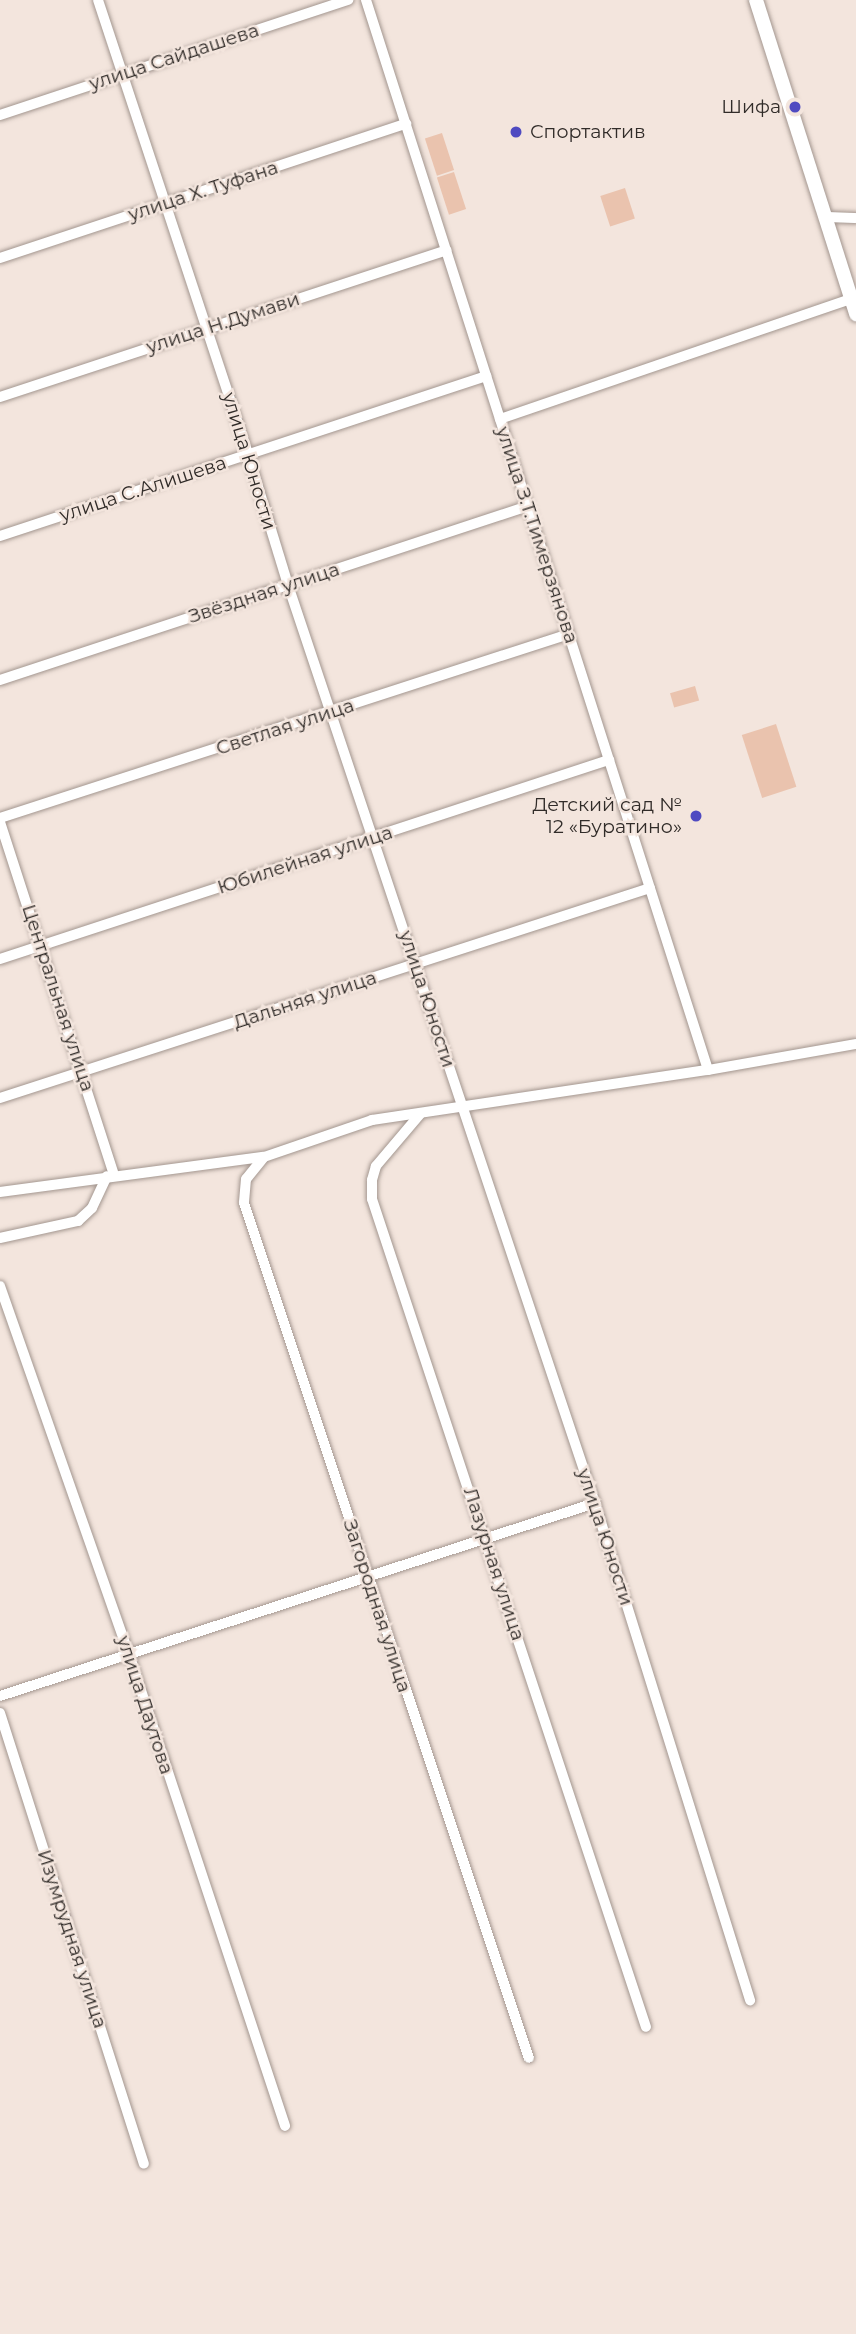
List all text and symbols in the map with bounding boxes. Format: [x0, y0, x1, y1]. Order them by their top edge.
street label: улица Сайдашева [86, 19, 262, 95]
place label: Шифа [721, 96, 781, 118]
marker: Шифа [787, 99, 803, 115]
place label: Спортактив [530, 121, 646, 143]
marker: Спортактив [508, 124, 524, 140]
street label: улица Х. Туфана [125, 156, 281, 226]
street label: улица Н.Думави [143, 287, 303, 359]
street label: улица Юности [217, 390, 281, 532]
street label: улица З.Т.Тимерзянова [491, 424, 583, 646]
street label: улица С.Алишева [57, 451, 229, 527]
street label: Звёздная улица [186, 558, 342, 628]
street label: Светлая улица [213, 694, 357, 760]
place label: Детский сад № 12 «Буратино» [533, 794, 682, 838]
marker: Детский сад № 12 «Буратино» [688, 808, 704, 824]
street label: Юбилейная улица [215, 821, 395, 899]
street label: Центральная улица [17, 902, 99, 1094]
street label: улица Юности [394, 928, 460, 1070]
street label: Дальняя улица [231, 966, 379, 1034]
street label: улица Юности [572, 1466, 638, 1608]
street label: Лазурная улица [459, 1485, 529, 1643]
street label: Загородная улица [338, 1517, 416, 1695]
street label: улица Даутова [112, 1633, 178, 1777]
street label: Изумрудная улица [32, 1847, 112, 2031]

